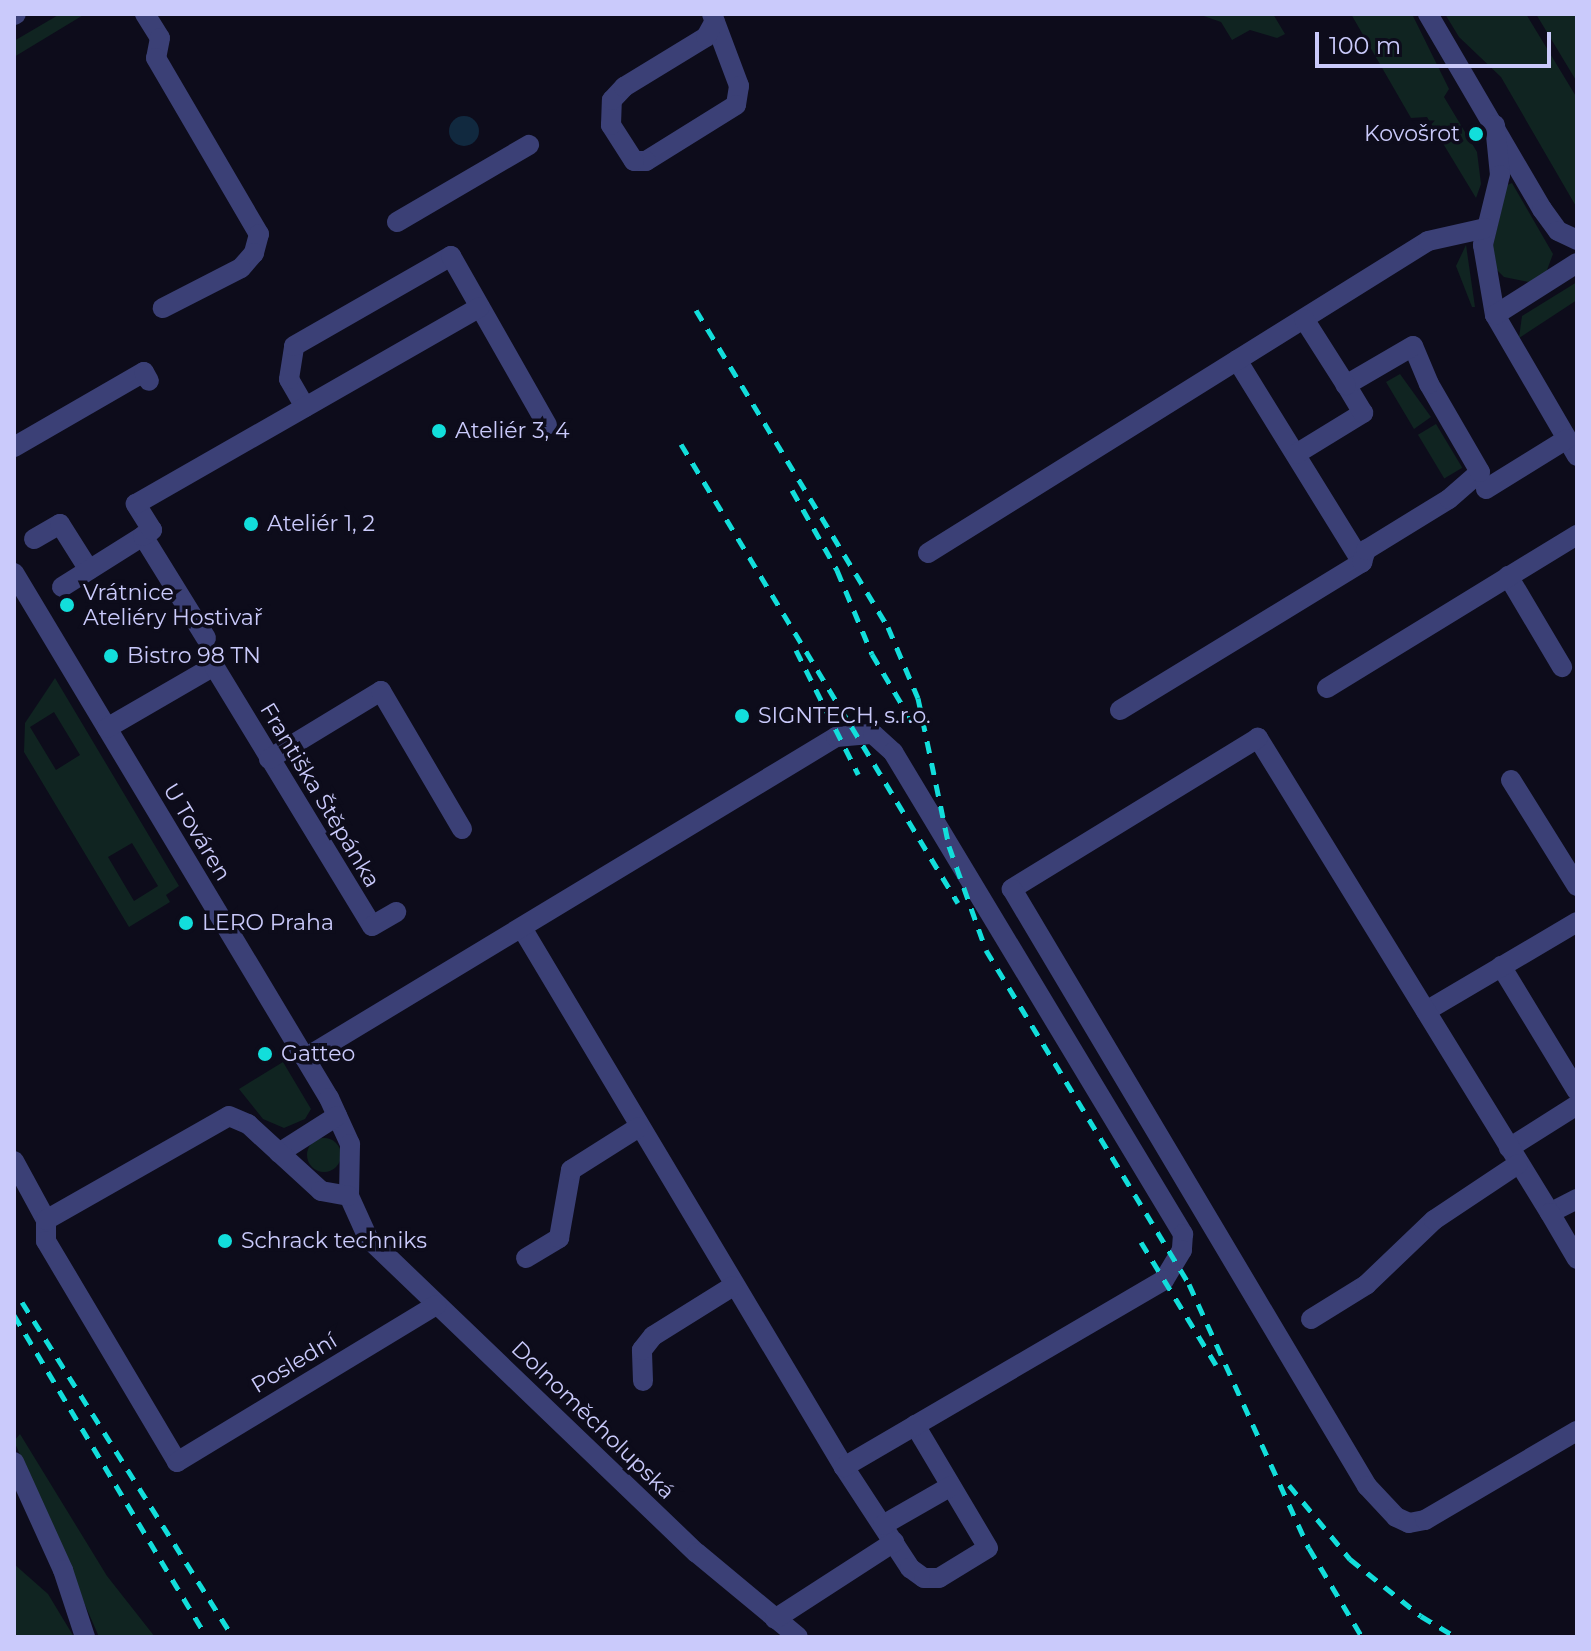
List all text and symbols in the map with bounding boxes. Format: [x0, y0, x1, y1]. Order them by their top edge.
scale bar [1319, 16, 1555, 66]
text: 100 m [1329, 31, 1401, 60]
place label: Kovošrot [1364, 121, 1460, 147]
marker: Kovošrot [1467, 125, 1485, 143]
place label: Ateliér 3, 4 [455, 418, 570, 444]
marker: Ateliér 3, 4 [430, 422, 448, 440]
place label: Ateliér 1, 2 [267, 511, 375, 537]
marker: Ateliér 1, 2 [242, 515, 260, 533]
place label: Vrátnice Ateliéry Hostivař [83, 579, 263, 630]
marker: Vrátnice Ateliéry Hostivař [58, 596, 76, 614]
place label: Bistro 98 TN [127, 643, 261, 669]
marker: Bistro 98 TN [102, 647, 120, 665]
street label: Františka Štěpánka [254, 698, 386, 892]
place label: SIGNTECH, s.r.o. [758, 703, 931, 729]
marker: SIGNTECH, s.r.o. [733, 707, 751, 725]
street label: U Továren [158, 778, 236, 886]
place label: LERO Praha [202, 910, 334, 936]
marker: LERO Praha [177, 914, 195, 932]
place label: Gatteo [281, 1041, 355, 1067]
marker: Gatteo [256, 1045, 274, 1063]
place label: Schrack techniks [241, 1228, 427, 1254]
marker: Schrack techniks [216, 1232, 234, 1250]
street label: Poslední [247, 1327, 341, 1399]
street label: Dolnoměcholupská [506, 1335, 680, 1505]

